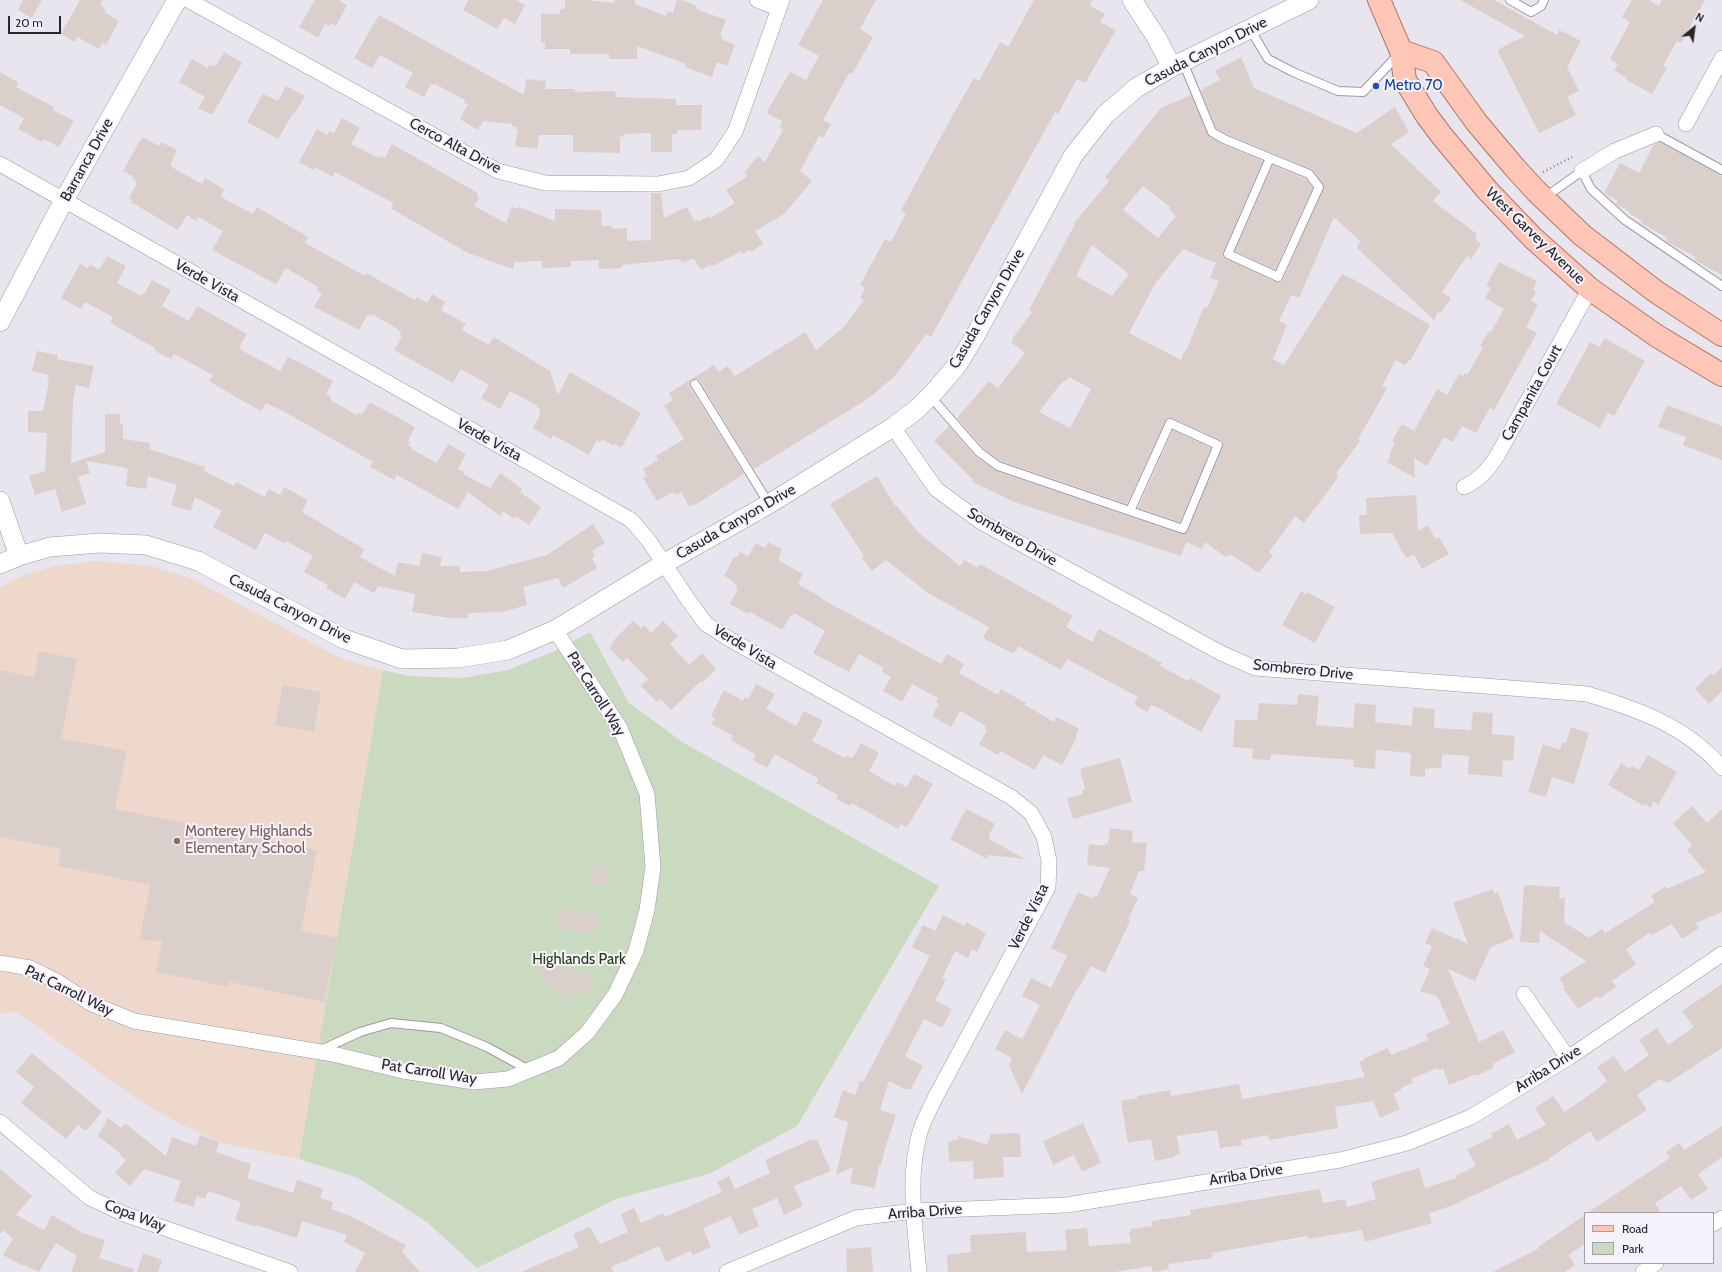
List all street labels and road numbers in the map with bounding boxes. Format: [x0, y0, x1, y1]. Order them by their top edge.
street label: Casuda Canyon Drive [1142, 13, 1270, 91]
street label: Cerco Alta Drive [406, 114, 504, 178]
street label: Barranca Drive [57, 115, 117, 205]
street label: West Garvey Avenue [1482, 184, 1588, 288]
street label: Casuda Canyon Drive [945, 246, 1029, 372]
street label: Verde Vista [171, 256, 243, 306]
street label: Campanita Court [1498, 342, 1566, 444]
street label: Verde Vista [453, 415, 525, 465]
street label: Casuda Canyon Drive [673, 480, 799, 564]
street label: Sombrero Drive [964, 504, 1060, 570]
street label: Casuda Canyon Drive [226, 570, 354, 648]
street label: Verde Vista [710, 621, 780, 673]
street label: Pat Carroll Way [563, 648, 629, 740]
street label: Sombrero Drive [1252, 656, 1354, 684]
street label: Verde Vista [1005, 881, 1053, 953]
street label: Pat Carroll Way [22, 962, 116, 1020]
street label: Arriba Drive [1512, 1042, 1584, 1096]
street label: Pat Carroll Way [380, 1056, 478, 1088]
street label: Arriba Drive [1208, 1160, 1284, 1190]
street label: Copa Way [102, 1196, 168, 1236]
street label: Arriba Drive [887, 1200, 963, 1224]

